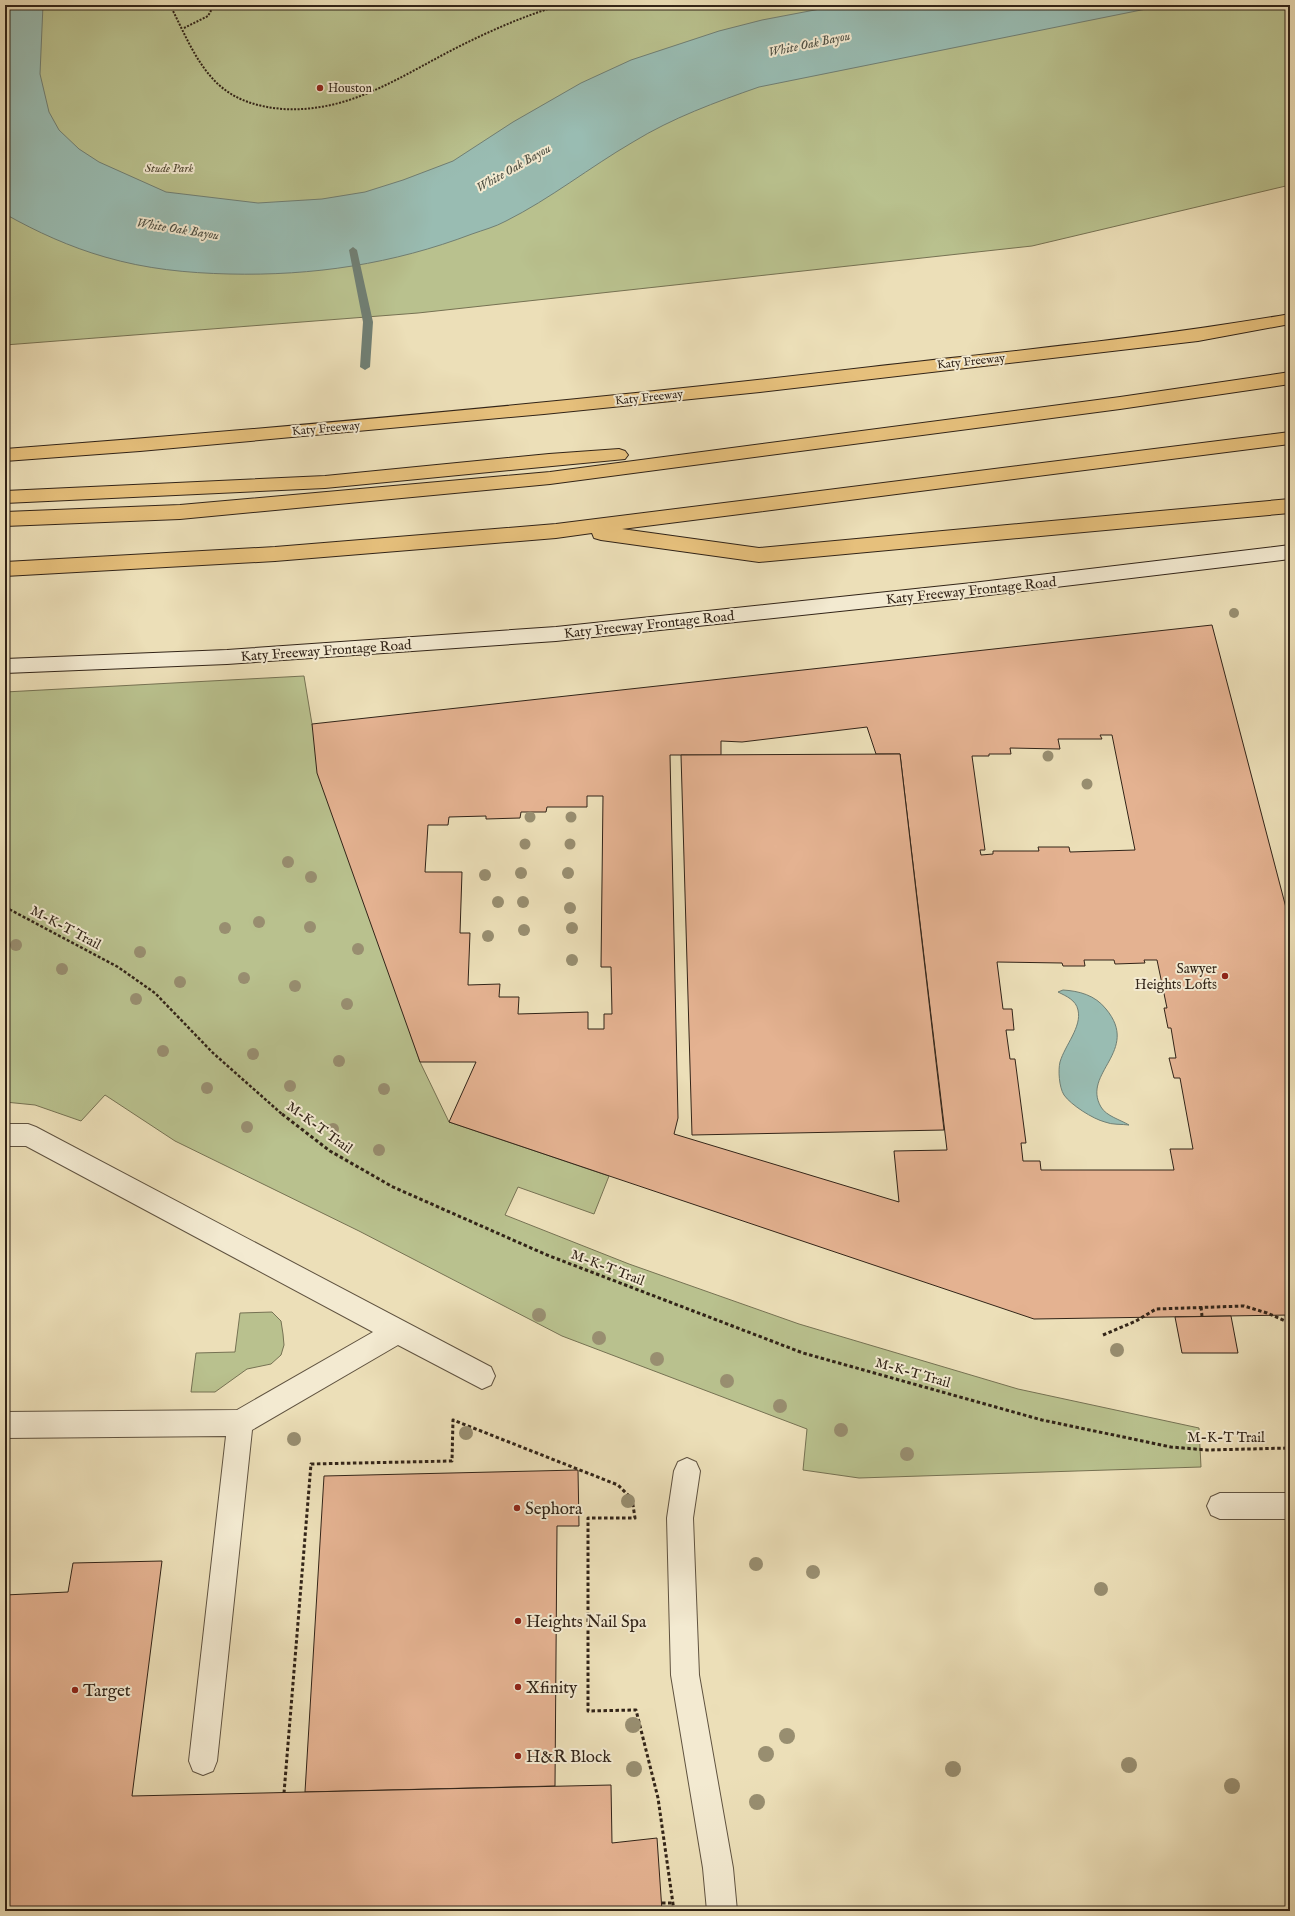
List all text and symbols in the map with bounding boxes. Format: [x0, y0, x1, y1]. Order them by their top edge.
water label: White Oak Bayou [767, 27, 852, 61]
place label: Houston [328, 81, 372, 96]
marker: Houston [315, 83, 325, 93]
water label: White Oak Bayou [473, 140, 554, 197]
park label: Stude Park [145, 161, 193, 176]
water label: White Oak Bayou [135, 215, 220, 244]
street label: Katy Freeway [936, 350, 1006, 373]
street label: Katy Freeway [614, 386, 684, 409]
street label: Katy Freeway [291, 418, 361, 439]
street label: Katy Freeway Frontage Road [885, 573, 1058, 609]
street label: Katy Freeway Frontage Road [563, 607, 736, 643]
street label: Katy Freeway Frontage Road [240, 636, 413, 666]
street label: M-K-T Trail [27, 902, 104, 954]
place label: Sawyer Heights Lofts [1135, 960, 1217, 994]
marker: Sawyer Heights Lofts [1220, 971, 1230, 981]
street label: M-K-T Trail [283, 1098, 356, 1158]
street label: M-K-T Trail [568, 1246, 647, 1290]
street label: M-K-T Trail [873, 1354, 953, 1392]
street label: M-K-T Trail [1187, 1429, 1265, 1447]
place label: Sephora [525, 1499, 583, 1520]
marker: Sephora [512, 1503, 522, 1513]
place label: Heights Nail Spa [526, 1612, 647, 1633]
marker: Heights Nail Spa [513, 1616, 523, 1626]
place label: Xfinity [526, 1678, 578, 1699]
place label: Target [83, 1681, 131, 1702]
marker: Xfinity [513, 1682, 523, 1692]
marker: Target [70, 1685, 80, 1695]
place label: H&R Block [526, 1747, 612, 1768]
marker: H&R Block [513, 1751, 523, 1761]

